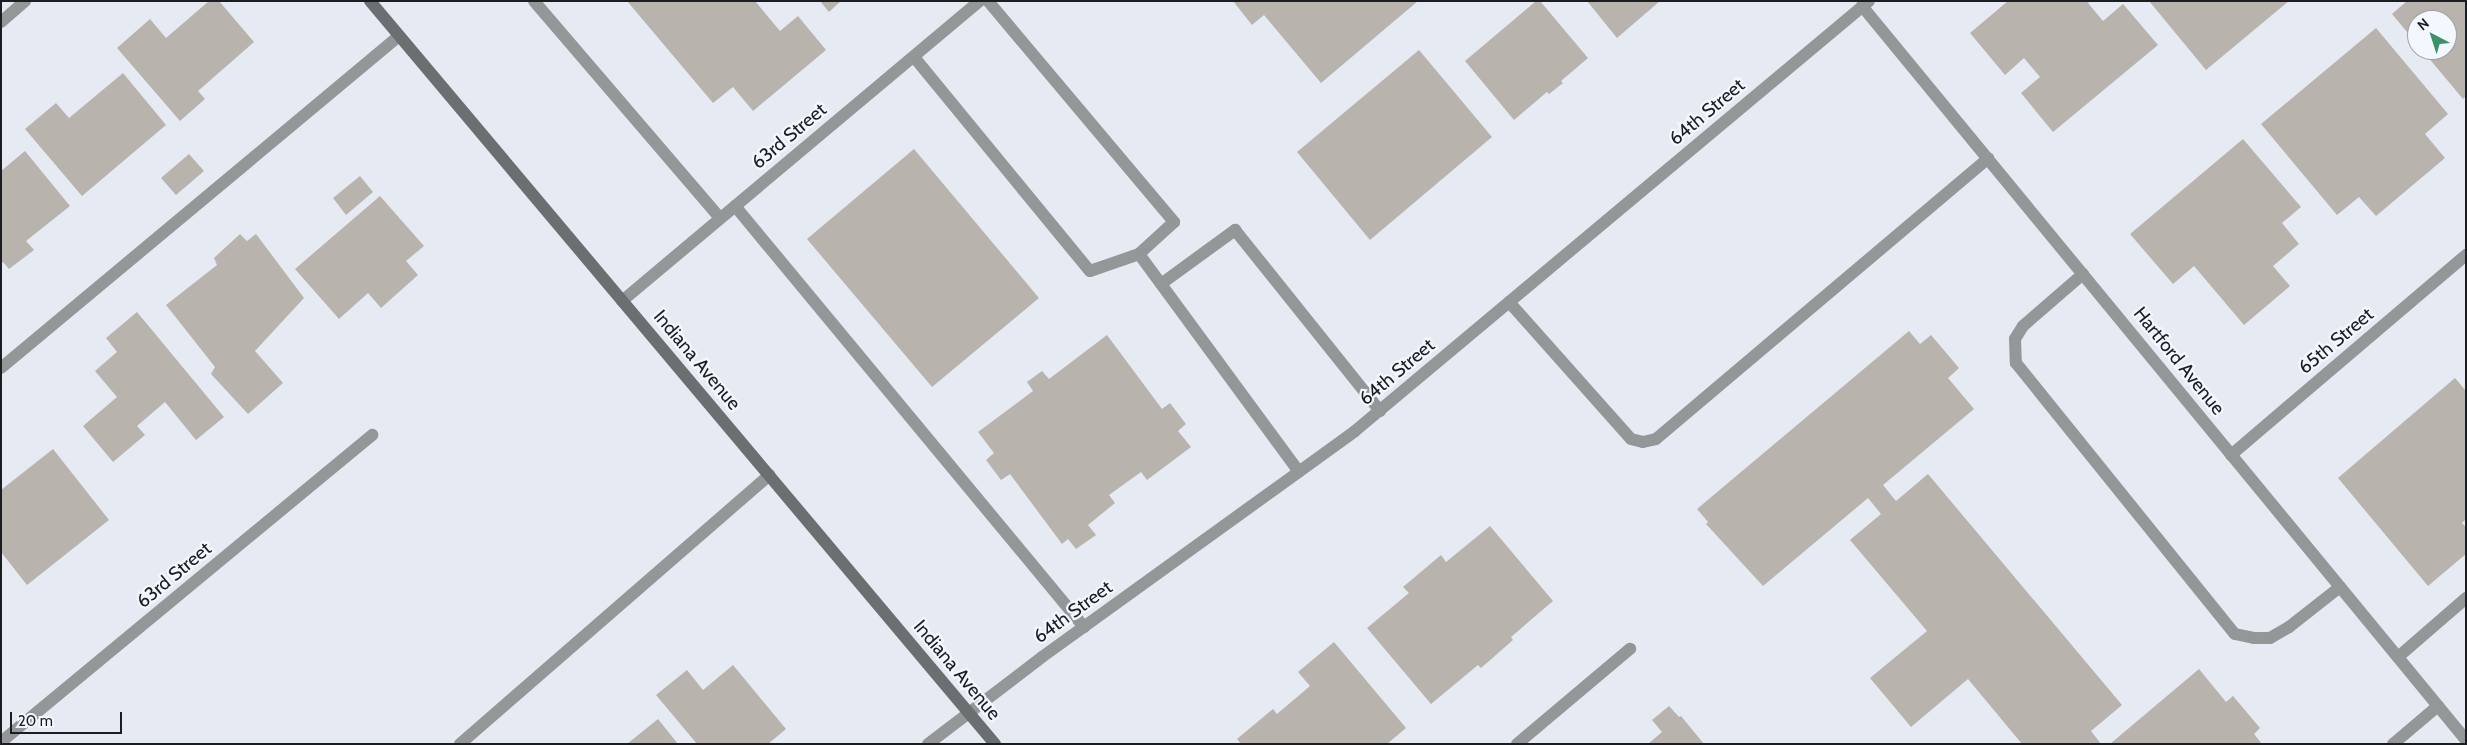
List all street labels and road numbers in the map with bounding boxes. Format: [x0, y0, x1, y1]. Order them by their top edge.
street label: 64th Street [1665, 74, 1749, 150]
street label: 63rd Street [747, 98, 831, 174]
street label: Hartford Avenue [2129, 302, 2229, 420]
street label: 65th Street [2294, 303, 2378, 379]
street label: Indiana Avenue [649, 305, 745, 415]
street label: 64th Street [1355, 334, 1439, 410]
street label: 63rd Street [132, 537, 216, 613]
street label: 64th Street [1029, 576, 1117, 648]
street label: Indiana Avenue [909, 615, 1005, 725]

